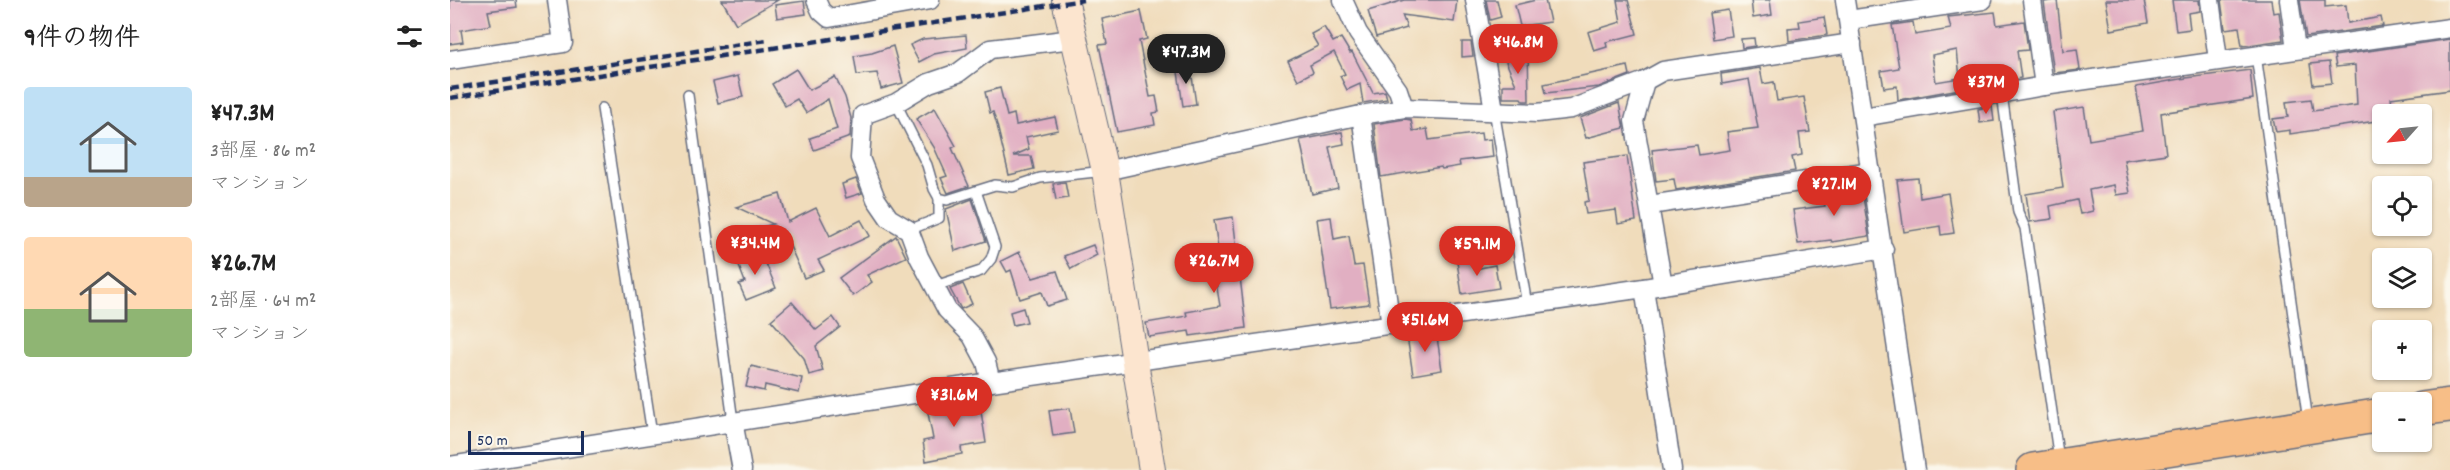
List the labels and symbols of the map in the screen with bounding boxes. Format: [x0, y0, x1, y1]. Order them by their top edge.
pin: ¥46.8M [1469, 24, 1567, 75]
pin: ¥47.3M [1137, 34, 1235, 85]
pin: ¥37M [1950, 64, 2022, 115]
north arrow [2372, 104, 2432, 164]
pin: ¥27.1M [1785, 166, 1883, 217]
pin: ¥34.4M [706, 225, 804, 276]
pin: ¥59.1M [1428, 226, 1526, 277]
pin: ¥26.7M [1165, 243, 1263, 294]
pin: ¥51.6M [1376, 302, 1474, 353]
pin: ¥31.6M [905, 377, 1003, 428]
scale bar [468, 428, 584, 456]

